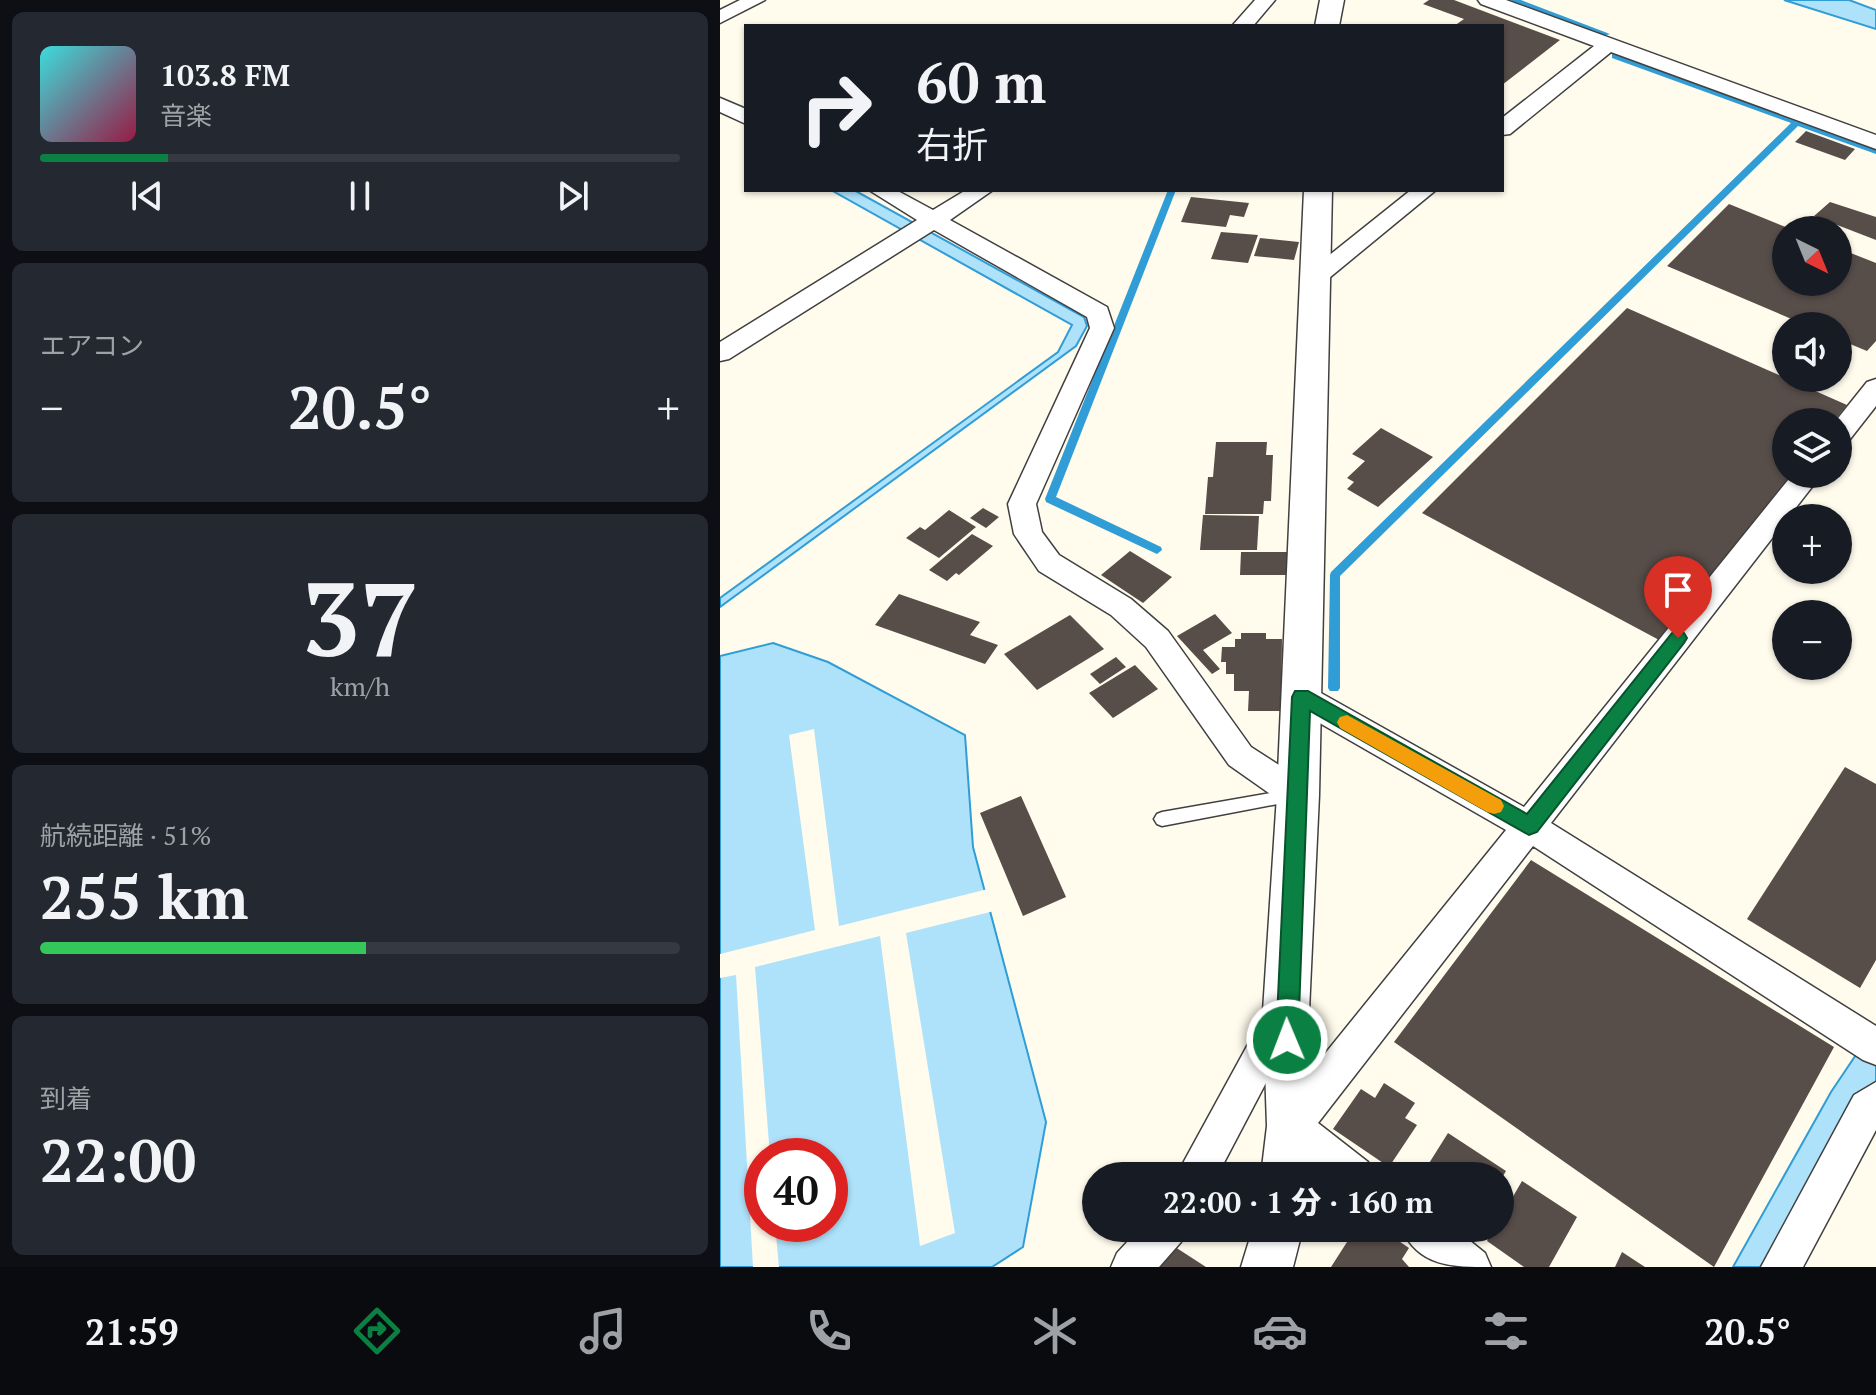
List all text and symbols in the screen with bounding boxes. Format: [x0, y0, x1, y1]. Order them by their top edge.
text: 60 m [916, 45, 1046, 119]
text: 103.8 FM [160, 55, 290, 95]
icon: right [784, 56, 888, 160]
text: 音楽 [160, 98, 212, 132]
text: 右折 [916, 121, 988, 168]
icon: previous [125, 174, 169, 218]
icon: pause [338, 174, 382, 218]
icon: next [551, 174, 595, 218]
north arrow [1772, 216, 1852, 296]
map controls [1772, 216, 1852, 680]
button: sound [1772, 312, 1852, 392]
text: エアコン [40, 328, 144, 362]
text: 20.5° [288, 367, 432, 446]
text: − [40, 378, 63, 437]
text: + [657, 378, 680, 437]
button: layers [1772, 408, 1852, 488]
button: + [1772, 504, 1852, 584]
text: 37 [301, 548, 419, 686]
pin [1644, 556, 1712, 638]
icon: arrive [1656, 568, 1700, 612]
button: − [1772, 600, 1852, 680]
text: km/h [330, 669, 390, 703]
text: 航続距離 · 51% [40, 818, 212, 852]
text: 255 km [40, 857, 248, 936]
position arrow [1245, 998, 1329, 1082]
text: 到着 [40, 1081, 92, 1115]
text: 22:00 [40, 1120, 196, 1199]
speed limit sign: 40 [744, 1138, 848, 1242]
text: 22:00 · 1 分 · 160 m [1163, 1182, 1433, 1222]
icon: directions [349, 1303, 405, 1359]
icon: music [575, 1303, 631, 1359]
icon: phone [801, 1303, 857, 1359]
icon: climate [1027, 1303, 1083, 1359]
icon: car [1252, 1303, 1308, 1359]
icon: filters [1478, 1303, 1534, 1359]
text: 21:59 [85, 1308, 179, 1355]
text: 20.5° [1704, 1308, 1791, 1355]

